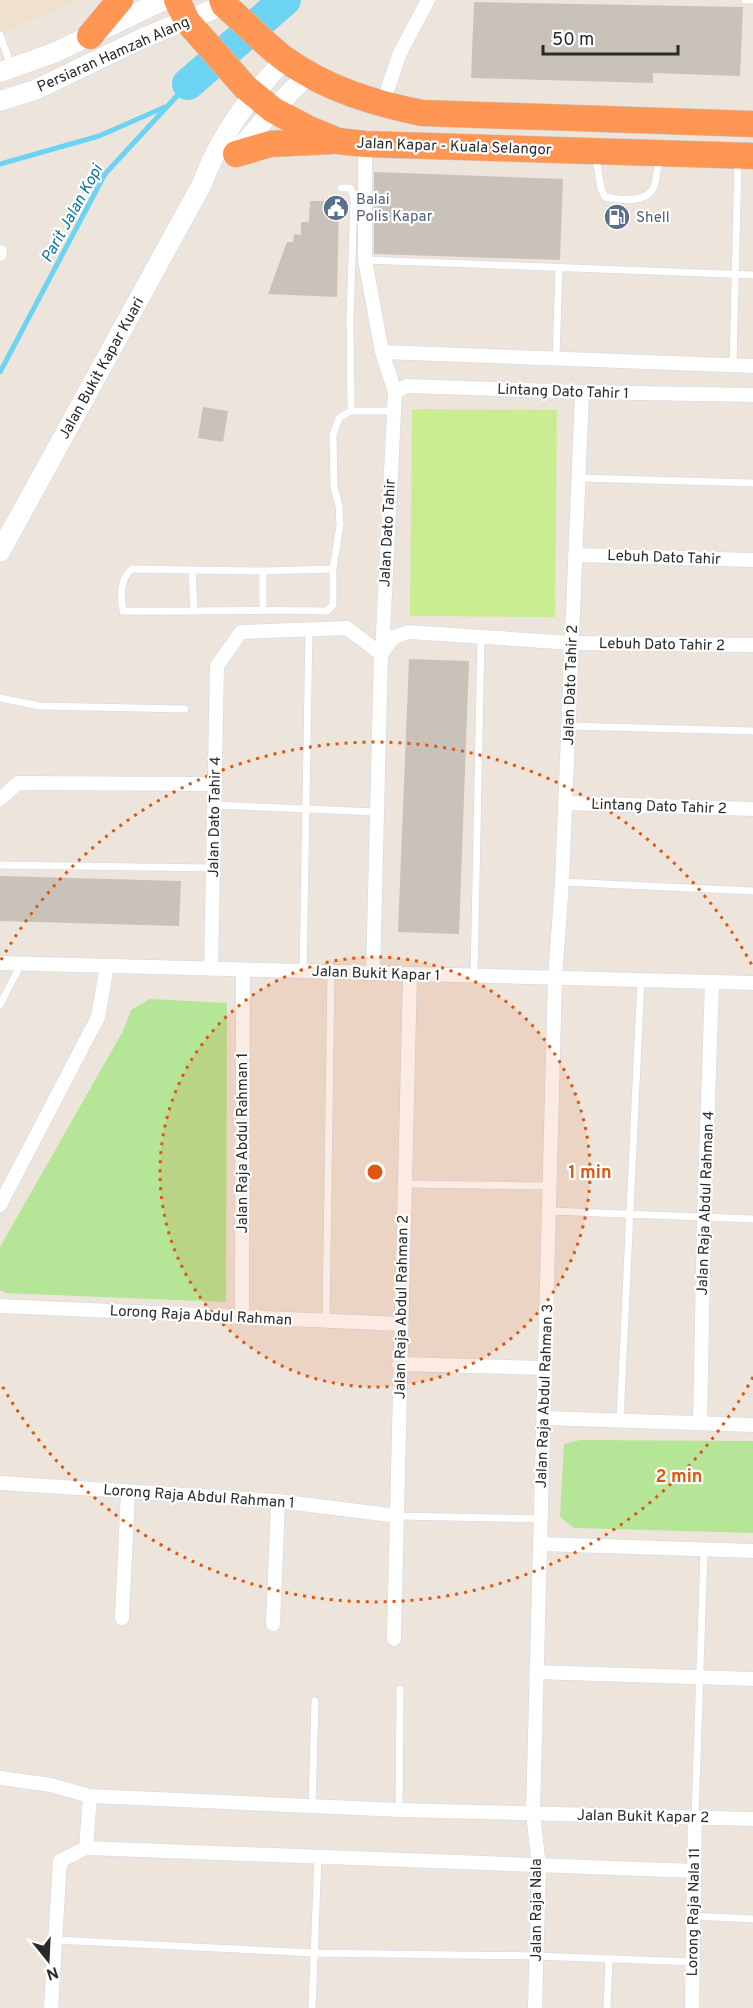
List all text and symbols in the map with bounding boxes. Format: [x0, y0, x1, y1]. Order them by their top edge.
street label: Persiaran Hamzah Alang [34, 13, 193, 98]
scale bar [543, 18, 678, 56]
text: 50 m [552, 29, 594, 52]
street label: Jalan Kapar - Kuala Selangor [356, 135, 552, 160]
water label: Parit Jalan Kopi [38, 161, 108, 266]
place label: Balai Polis Kapar [356, 191, 433, 227]
public building icon: Balai Polis Kapar [321, 193, 351, 223]
fuel station icon: Shell [602, 202, 632, 232]
place label: Shell [636, 209, 670, 228]
street label: Jalan Bukit Kapar Kuari [55, 294, 149, 443]
street label: Lintang Dato Tahir 1 [497, 381, 629, 404]
street label: Jalan Dato Tahir [376, 478, 401, 588]
street label: Lebuh Dato Tahir [607, 547, 721, 570]
street label: Jalan Dato Tahir 2 [560, 624, 583, 746]
street label: Lebuh Dato Tahir 2 [599, 635, 725, 656]
street label: Jalan Dato Tahir 4 [205, 756, 226, 878]
street label: Lintang Dato Tahir 2 [591, 796, 727, 819]
street label: Jalan Bukit Kapar 1 [311, 963, 441, 986]
street label: Jalan Raja Abdul Rahman 1 [234, 1053, 253, 1233]
street label: Jalan Raja Abdul Rahman 4 [694, 1111, 719, 1296]
centre of rings [365, 1162, 385, 1182]
text: 1 min [568, 1162, 612, 1185]
street label: Jalan Raja Abdul Rahman 2 [391, 1215, 414, 1399]
street label: Lorong Raja Abdul Rahman [109, 1302, 293, 1331]
street label: Jalan Raja Abdul Rahman 3 [533, 1304, 558, 1488]
text: 2 min [655, 1466, 703, 1489]
street label: Lorong Raja Abdul Rahman 1 [103, 1481, 295, 1514]
street label: Jalan Bukit Kapar 2 [577, 1807, 709, 1828]
street label: Lorong Raja Nala 11 [684, 1847, 705, 1977]
street label: Jalan Raja Nala [528, 1858, 547, 1962]
north arrow [18, 1930, 78, 1990]
text: N [43, 1961, 61, 1984]

